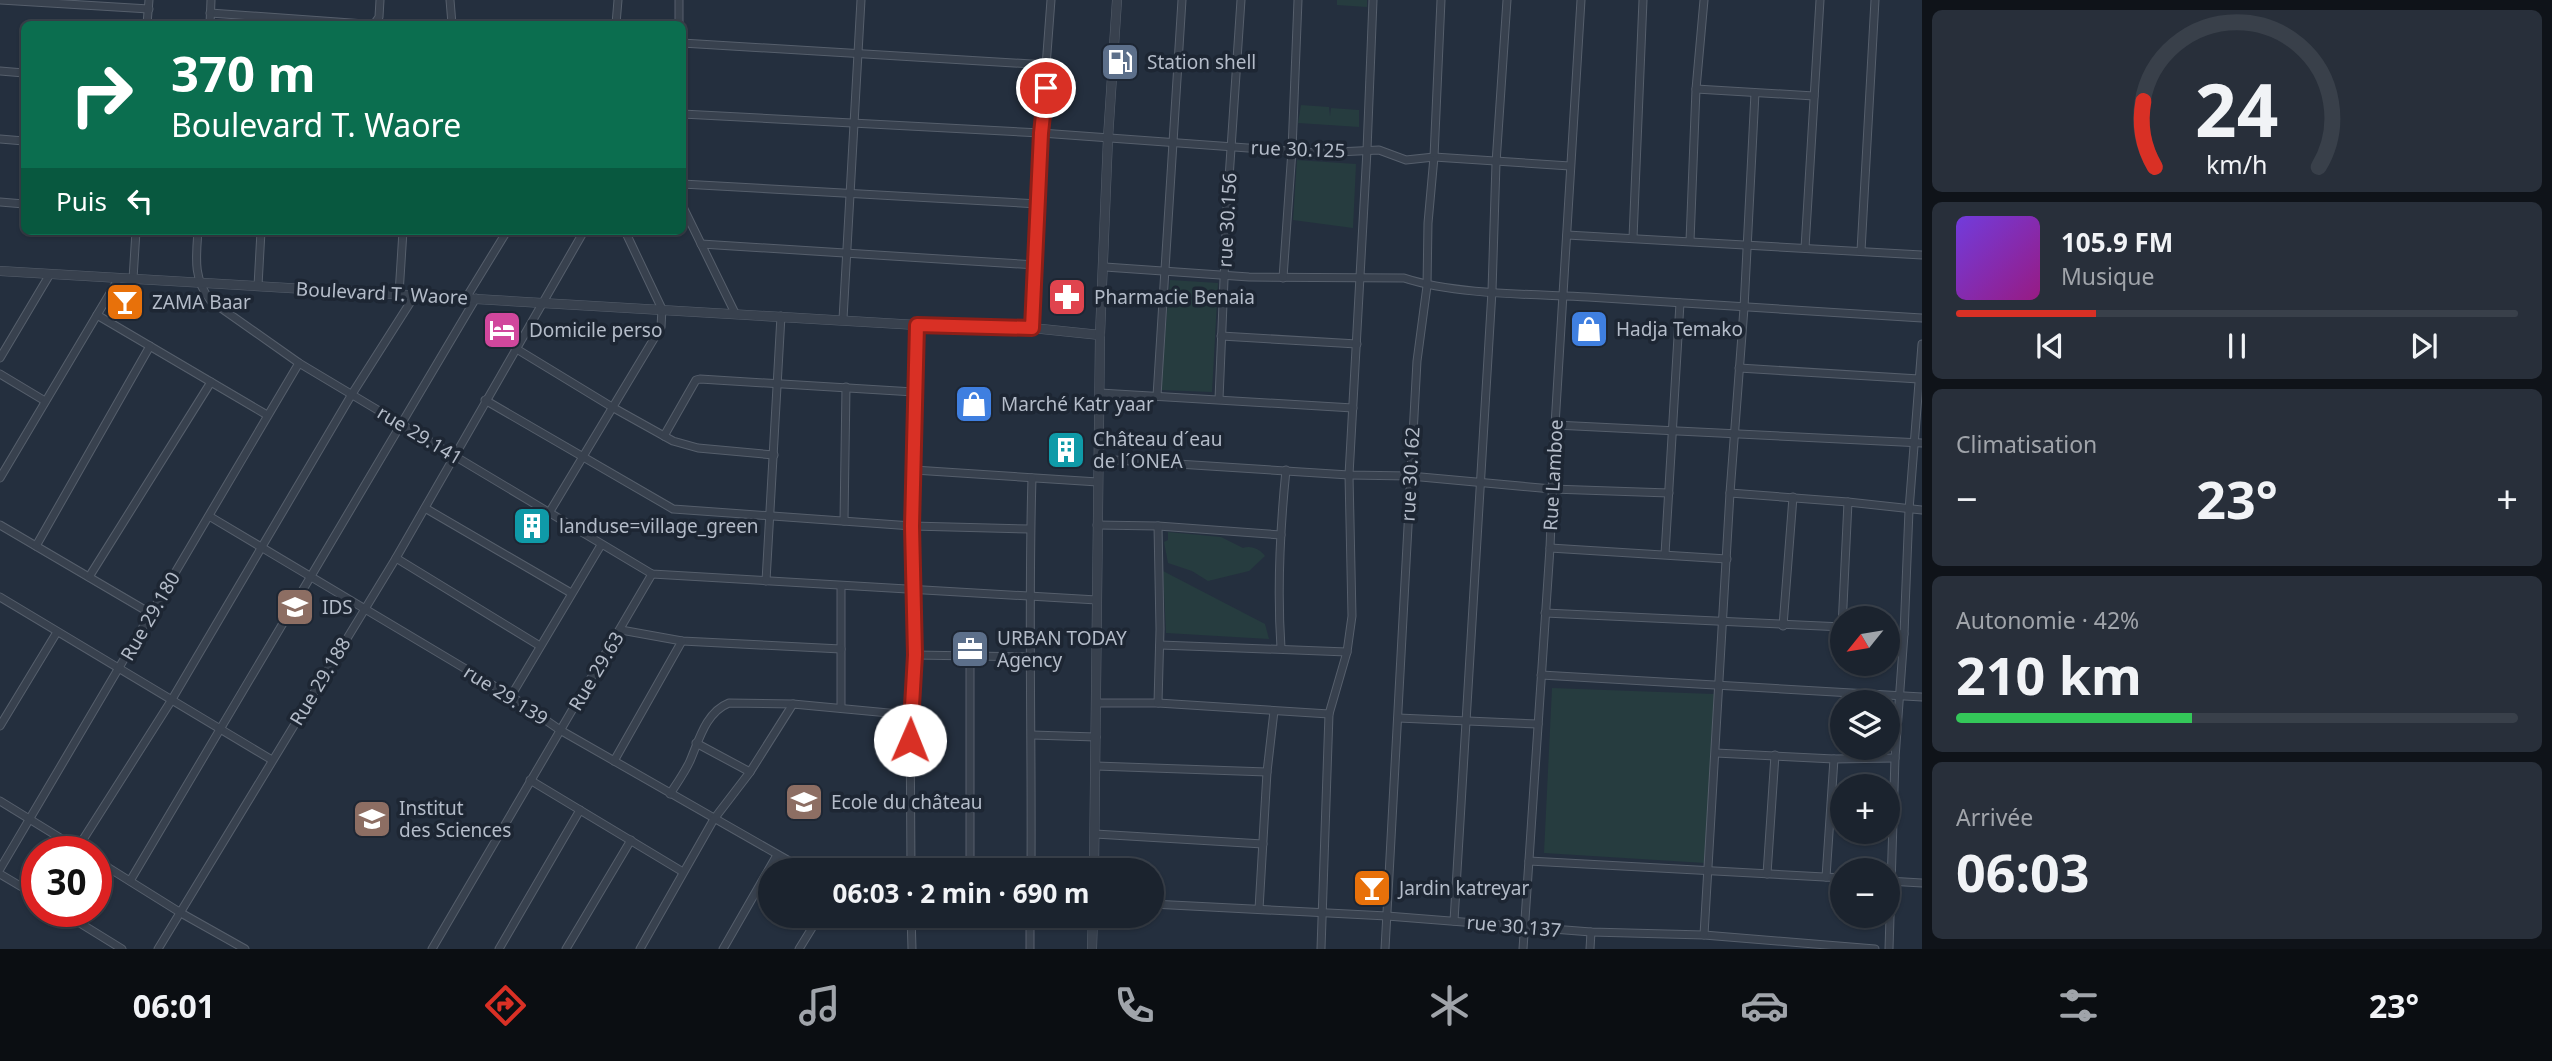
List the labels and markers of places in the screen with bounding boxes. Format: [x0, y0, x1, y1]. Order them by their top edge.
fuel station icon: Station shell [1099, 41, 1141, 83]
place label: Station shell [1147, 49, 1256, 75]
pin [1016, 58, 1076, 118]
pharmacy icon: Pharmacie Benaia [1046, 276, 1088, 318]
bar icon: ZAMA Baar [104, 281, 146, 323]
place label: Pharmacie Benaia [1094, 284, 1255, 310]
place label: ZAMA Baar [152, 289, 251, 315]
shop icon: Hadja Temako [1568, 308, 1610, 350]
hotel icon: Domicile perso [481, 309, 523, 351]
place label: Hadja Temako [1616, 316, 1743, 342]
place label: Domicile perso [529, 317, 662, 343]
shop icon: Marché Katr yaar [953, 383, 995, 425]
place label: Marché Katr yaar [1001, 391, 1154, 417]
place label: Château d´eau de l´ONEA [1093, 426, 1222, 474]
building icon: Château d´eau de l´ONEA [1045, 429, 1087, 471]
building icon: landuse=village_green [511, 505, 553, 547]
place label: landuse=village_green [559, 513, 759, 539]
school or university icon: IDS [274, 586, 316, 628]
place label: IDS [322, 594, 353, 620]
place label: URBAN TODAY Agency [997, 625, 1127, 673]
office icon: URBAN TODAY Agency [949, 628, 991, 670]
school or university icon: Ecole du château [783, 781, 825, 823]
place label: Ecole du château [831, 789, 983, 815]
place label: Institut des Sciences [399, 795, 511, 843]
school or university icon: Institut des Sciences [351, 798, 393, 840]
bar icon: Jardin katreyar [1351, 867, 1393, 909]
place label: Jardin katreyar [1397, 875, 1529, 901]

